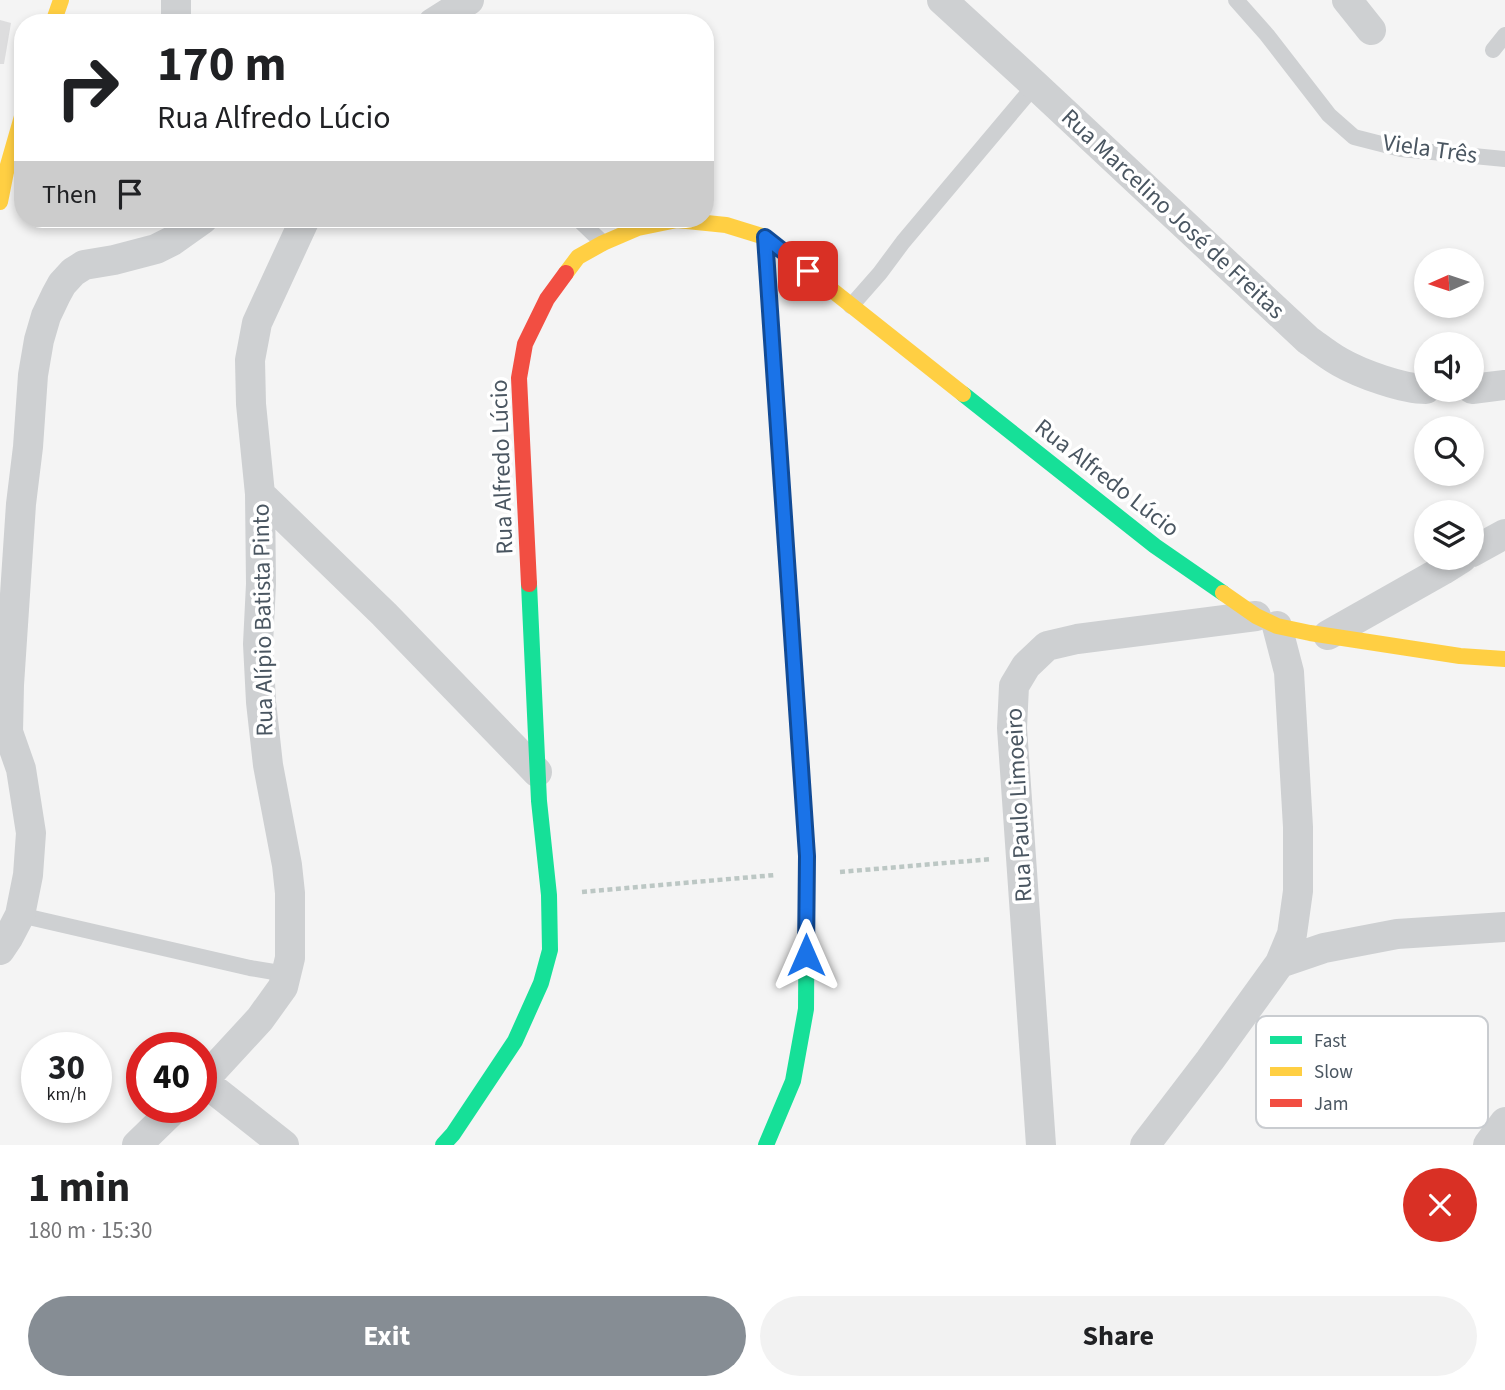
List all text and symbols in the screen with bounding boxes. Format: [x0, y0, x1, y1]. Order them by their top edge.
text: 170 m [157, 30, 286, 100]
icon: right [42, 42, 133, 133]
text: Rua Alfredo Lúcio [157, 95, 391, 141]
street label: Rua Marcelino José de Freitas [1053, 101, 1293, 327]
street label: Viela Três [1381, 125, 1479, 173]
icon: arrive [111, 175, 149, 213]
text: Then [42, 176, 97, 213]
pin [778, 241, 838, 301]
north arrow [1414, 248, 1484, 318]
map controls [1414, 248, 1484, 570]
icon: arrive [789, 252, 827, 290]
button: sound [1414, 332, 1484, 402]
street label: Rua Alfredo Lúcio [481, 379, 523, 555]
street label: Rua Alfredo Lúcio [1027, 410, 1187, 546]
button: search [1414, 416, 1484, 486]
button: layers [1414, 500, 1484, 570]
street label: Rua Alípio Batista Pinto [243, 503, 283, 737]
street label: Rua Paulo Limoeiro [996, 707, 1042, 903]
position arrow [769, 918, 843, 992]
legend [1256, 1016, 1488, 1128]
text: Fast [1314, 1028, 1347, 1055]
speed limit sign: 40 [126, 1032, 217, 1123]
text: 30 [48, 1043, 85, 1093]
text: Slow [1314, 1059, 1353, 1086]
text: km/h [47, 1082, 86, 1107]
text: Jam [1314, 1091, 1348, 1118]
text: 1 min [28, 1158, 130, 1218]
button: close [1403, 1168, 1477, 1242]
text: 180 m · 15:30 [28, 1214, 152, 1247]
button: Exit [28, 1296, 746, 1376]
button: Share [760, 1296, 1477, 1376]

